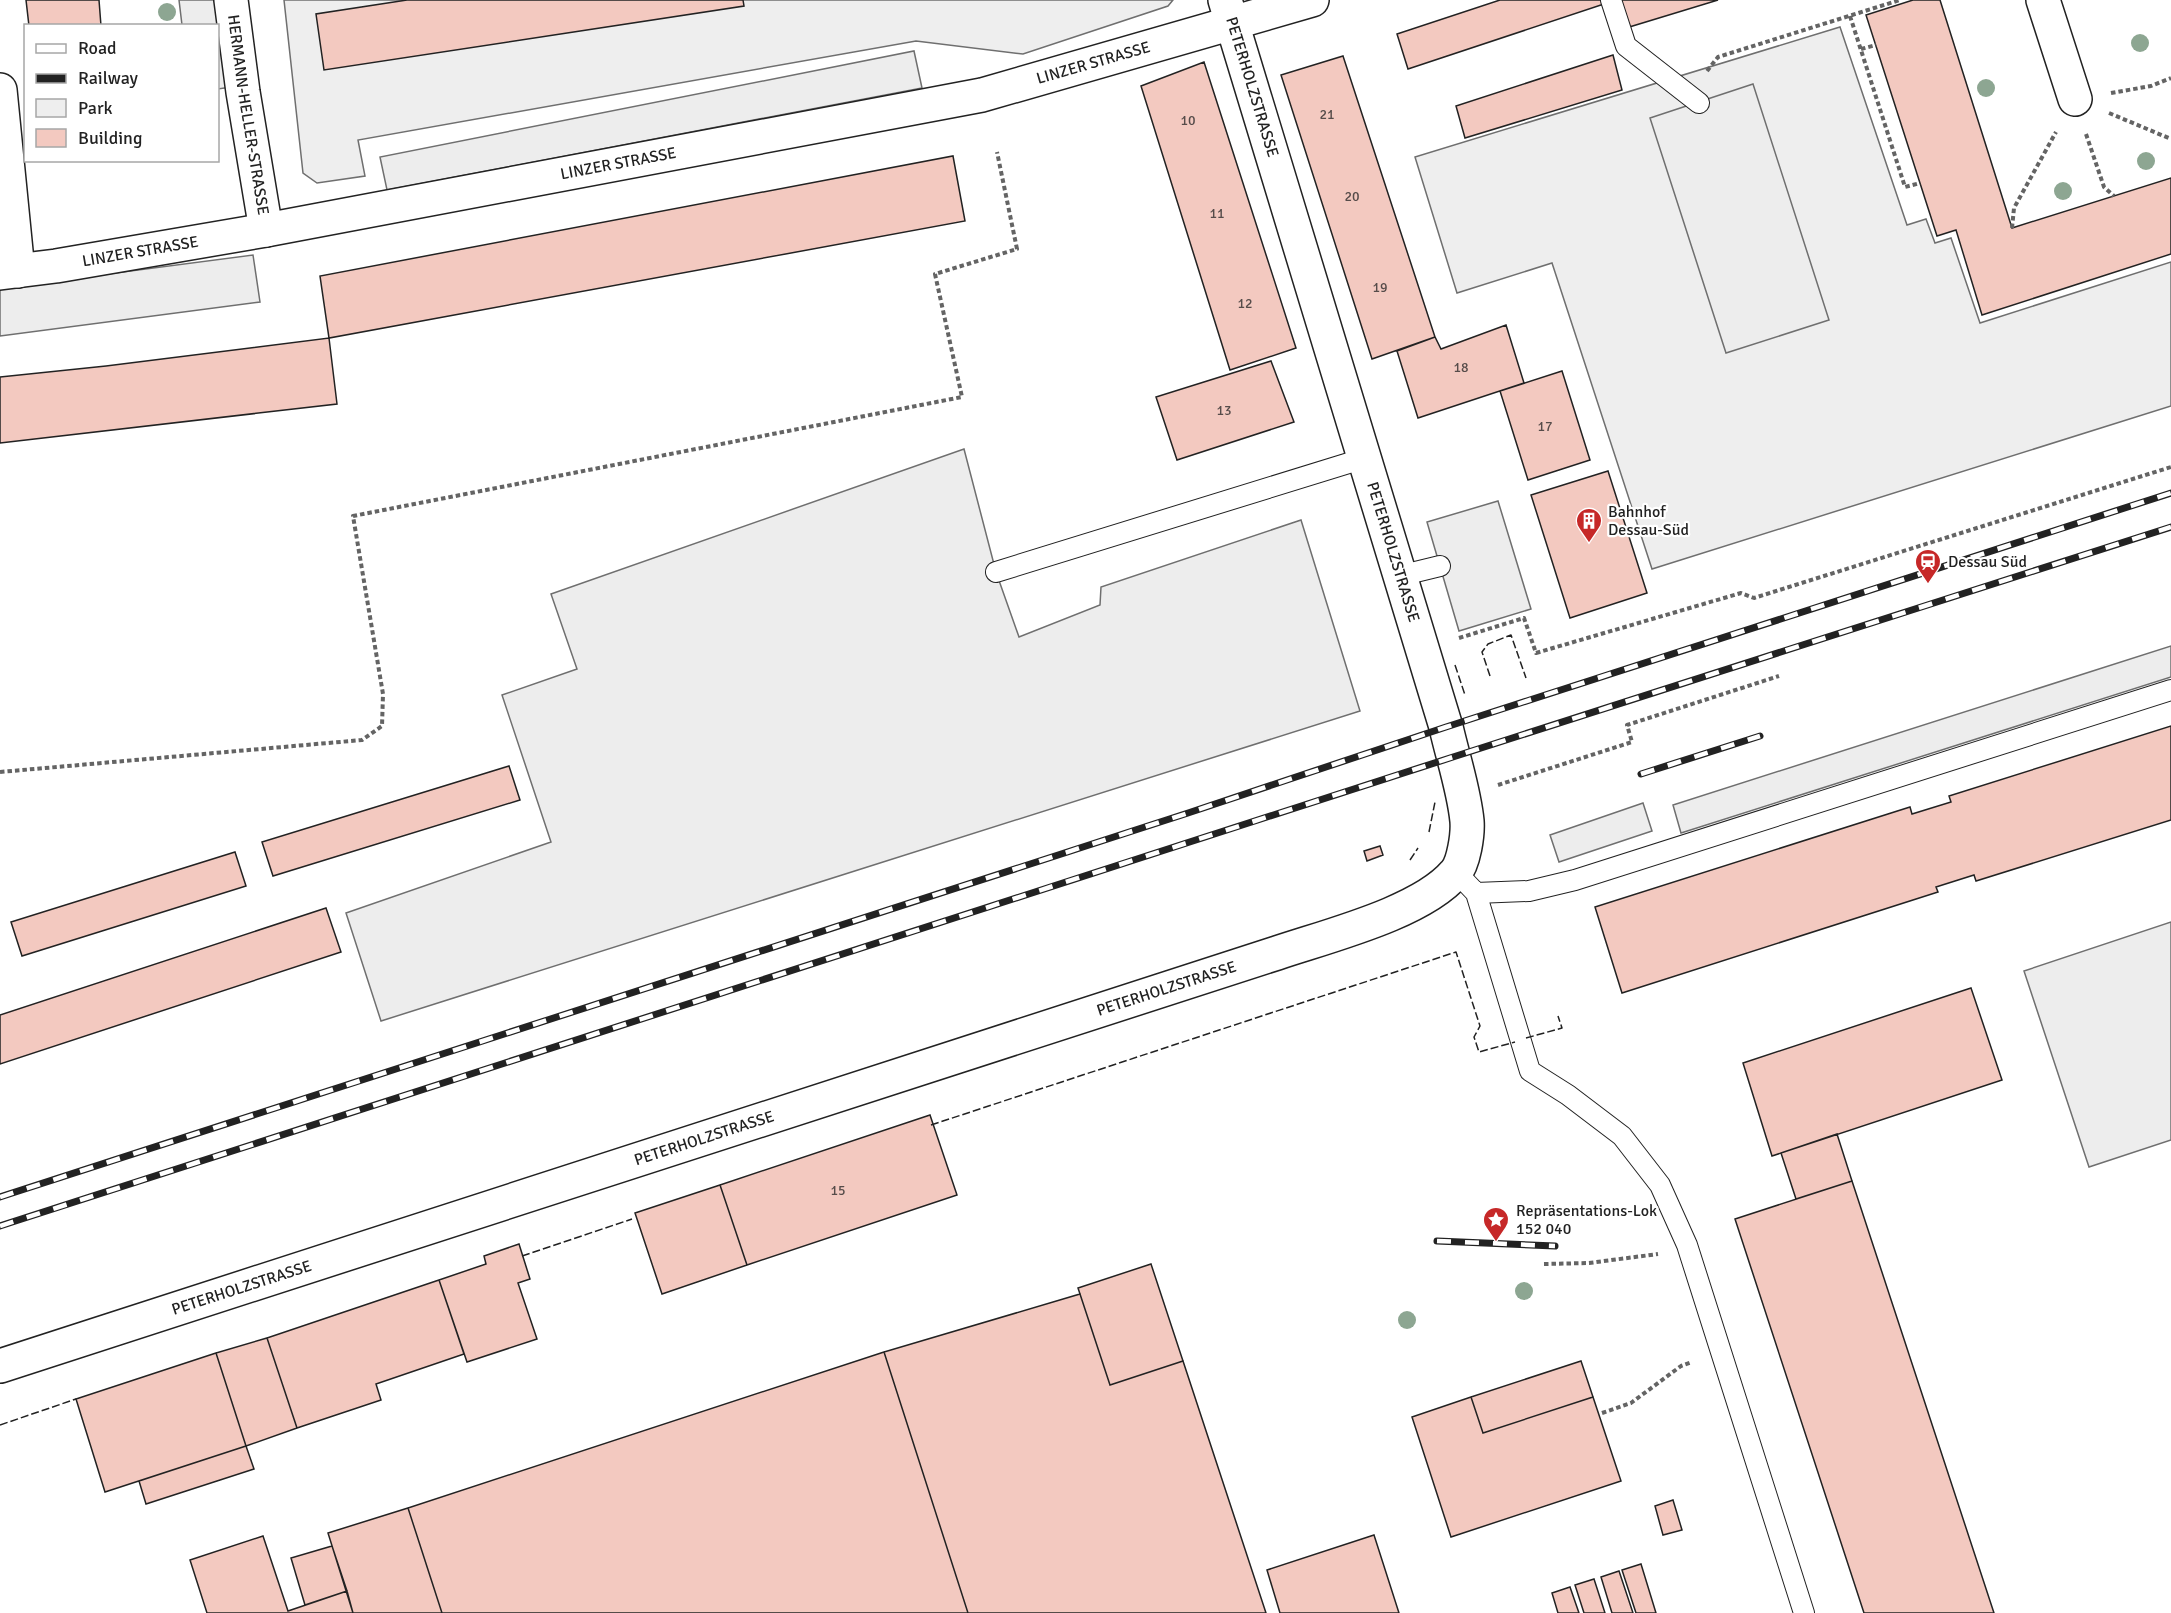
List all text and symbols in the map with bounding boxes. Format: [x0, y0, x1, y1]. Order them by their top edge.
street label: HERMANN-HELLER-STRASSE [223, 13, 273, 216]
street label: PETERHOLZSTRASSE [1221, 14, 1283, 160]
legend [24, 24, 219, 162]
text: Road [78, 37, 117, 59]
street label: LINZER STRASSE [1034, 37, 1153, 89]
text: Railway [78, 67, 139, 89]
text: Park [78, 97, 113, 119]
house number: 21 [1319, 106, 1335, 123]
house number: 10 [1180, 112, 1196, 129]
text: Building [78, 127, 142, 149]
street label: LINZER STRASSE [559, 143, 678, 184]
house number: 20 [1344, 188, 1360, 205]
house number: 11 [1209, 205, 1225, 222]
street label: LINZER STRASSE [81, 232, 200, 271]
house number: 19 [1372, 279, 1388, 296]
house number: 12 [1237, 295, 1253, 312]
house number: 18 [1453, 359, 1469, 376]
house number: 13 [1216, 402, 1232, 419]
house number: 17 [1537, 418, 1553, 435]
street label: PETERHOLZSTRASSE [1362, 479, 1424, 625]
place label: Bahnhof Dessau-Süd [1608, 502, 1689, 540]
building icon: Bahnhof Dessau-Süd [1574, 506, 1604, 544]
station icon: Dessau Süd [1913, 547, 1943, 585]
place label: Dessau Süd [1948, 552, 2027, 572]
street label: PETERHOLZSTRASSE [1094, 957, 1239, 1021]
street label: PETERHOLZSTRASSE [632, 1106, 777, 1170]
house number: 15 [830, 1182, 846, 1199]
place label: Repräsentations-Lok 152 040 [1516, 1201, 1657, 1239]
place icon: Repräsentations-Lok 152 040 [1481, 1205, 1511, 1243]
street label: PETERHOLZSTRASSE [169, 1256, 314, 1320]

